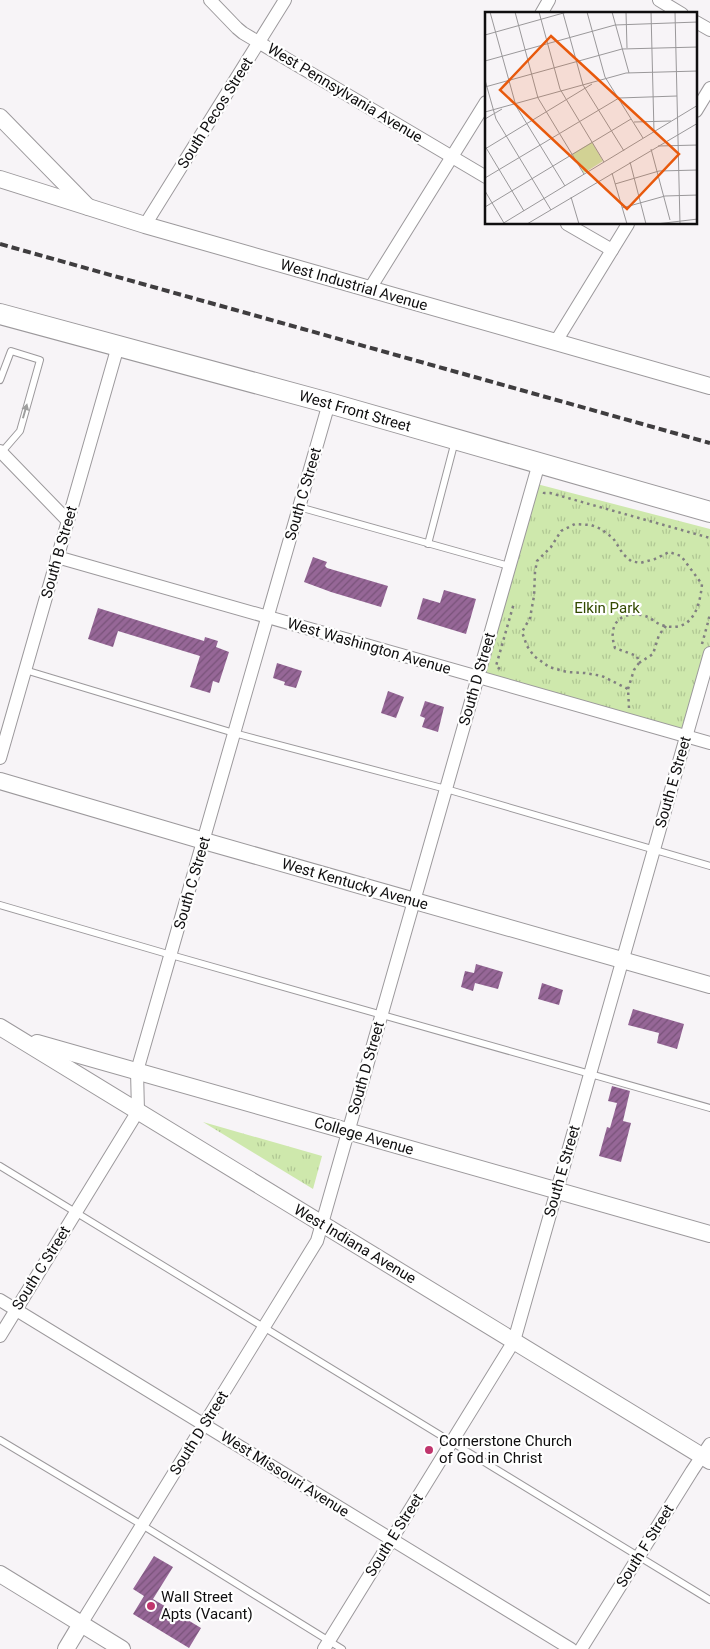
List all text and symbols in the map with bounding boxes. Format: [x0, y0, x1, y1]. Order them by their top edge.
inset map [485, 12, 698, 225]
street label: West Pennsylvania Avenue [264, 39, 426, 147]
street label: South Pecos Street [174, 54, 256, 172]
street label: West Industrial Avenue [278, 255, 430, 315]
street label: West Front Street [297, 386, 413, 436]
one-way arrow [22, 404, 30, 419]
street label: South C Street [281, 445, 325, 542]
street label: South B Street [37, 504, 81, 600]
park label: Elkin Park [574, 599, 640, 617]
street label: West Washington Avenue [285, 614, 453, 678]
street label: South D Street [455, 630, 499, 728]
street label: South E Street [651, 734, 695, 830]
street label: South C Street [170, 834, 214, 931]
street label: West Kentucky Avenue [280, 854, 430, 914]
street label: South D Street [344, 1019, 388, 1117]
street label: College Avenue [312, 1113, 416, 1159]
street label: South E Street [540, 1123, 584, 1219]
street label: West Indiana Avenue [291, 1200, 419, 1288]
street label: South C Street [8, 1223, 74, 1313]
street label: South D Street [166, 1388, 232, 1478]
street label: West Missouri Avenue [217, 1427, 353, 1521]
place label: Cornerstone Church of God in Christ [439, 1432, 572, 1467]
marker: Cornerstone Church of God in Christ [423, 1444, 435, 1456]
street label: South E Street [361, 1490, 427, 1580]
street label: South F Street [612, 1501, 678, 1591]
place label: Wall Street Apts (Vacant) [161, 1588, 253, 1623]
marker: Wall Street Apts (Vacant) [145, 1600, 157, 1612]

